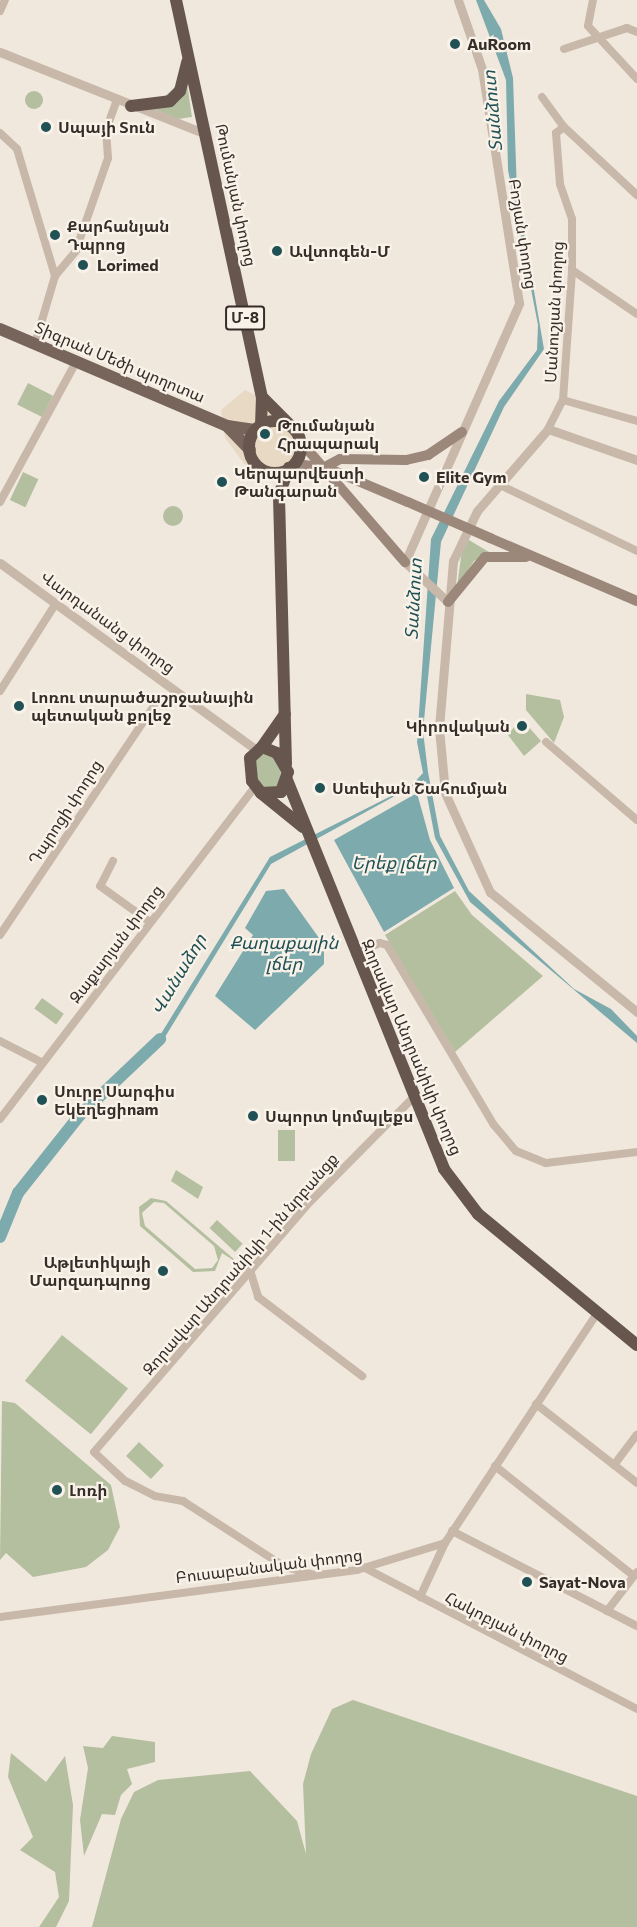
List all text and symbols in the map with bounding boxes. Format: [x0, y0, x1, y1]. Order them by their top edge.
place label: AuRoom [467, 34, 531, 54]
marker: AuRoom [448, 37, 462, 51]
water label: Տանձուտ [478, 69, 506, 153]
place label: Սպայի Տուն [58, 117, 155, 137]
marker: Սպայի Տուն [39, 120, 53, 134]
street label: Թումանյան փողոց [211, 122, 261, 268]
street label: Բոշյան փողոց [505, 177, 541, 291]
place label: Քարհանյան Դպրոց [67, 216, 169, 254]
marker: Քարհանյան Դպրոց [48, 228, 62, 242]
place label: Ավտոգեն-Մ [289, 241, 390, 261]
street label: Մանուշյան փողոց [541, 241, 567, 383]
marker: Ավտոգեն-Մ [270, 244, 284, 258]
place label: Lorimed [97, 255, 159, 275]
marker: Lorimed [74, 256, 92, 274]
road number: Մ-8 [224, 306, 266, 330]
street label: Տիգրան Մեծի պողոտա [32, 317, 208, 407]
place label: Թումանյան Հրապարակ [277, 415, 379, 453]
marker: Թումանյան Հրապարակ [258, 427, 272, 441]
place label: Կերպարվեստի Թանգարան [234, 463, 364, 501]
place label: Elite Gym [436, 467, 507, 487]
marker: Elite Gym [417, 470, 431, 484]
marker: Կերպարվեստի Թանգարան [215, 475, 229, 489]
water label: Տանձուտ [400, 558, 426, 640]
street label: Վարդանանց փողոց [37, 567, 179, 677]
place label: Լոռու տարածաշրջանային պետական քոլեջ [31, 687, 254, 725]
marker: Լոռու տարածաշրջանային պետական քոլեջ [12, 699, 26, 713]
place label: Կիրովական [406, 716, 510, 736]
marker: Կիրովական [515, 719, 529, 733]
street label: Դպրոցի փողոց [24, 756, 106, 868]
place label: Ստեփան Շահումյան [332, 778, 507, 798]
marker: Ստեփան Շահումյան [313, 781, 327, 795]
water label: Երեք լճեր [352, 851, 436, 873]
street label: Զաքարյան փողոց [65, 881, 167, 1007]
water label: Վանաձոր [145, 930, 211, 1018]
water label: Քաղաքային լճեր [230, 932, 338, 974]
street label: Զորավար Անդրանիկի փողոց [358, 936, 466, 1158]
place label: Սուրբ Սարգիս Եկեղեցիnam [54, 1081, 175, 1119]
marker: Սուրբ Սարգիս Եկեղեցիnam [35, 1093, 49, 1107]
place label: Սպորտ կոմպլեքս [265, 1106, 413, 1126]
marker: Սպորտ կոմպլեքս [246, 1109, 260, 1123]
street label: Զորավար Անդրանիկի 1-ին նրբանցք [138, 1149, 342, 1379]
place label: Աթլետիկայի Մարզադպրոց [29, 1252, 151, 1290]
marker: Աթլետիկայի Մարզադպրոց [156, 1264, 170, 1278]
place label: Լոռի [69, 1480, 107, 1500]
marker: Լոռի [50, 1483, 64, 1497]
street label: Բուսաբանական փողոց [174, 1545, 364, 1587]
place label: Sayat-Nova [539, 1572, 626, 1592]
marker: Sayat-Nova [520, 1575, 534, 1589]
street label: Հակոբյան փողոց [442, 1588, 572, 1666]

